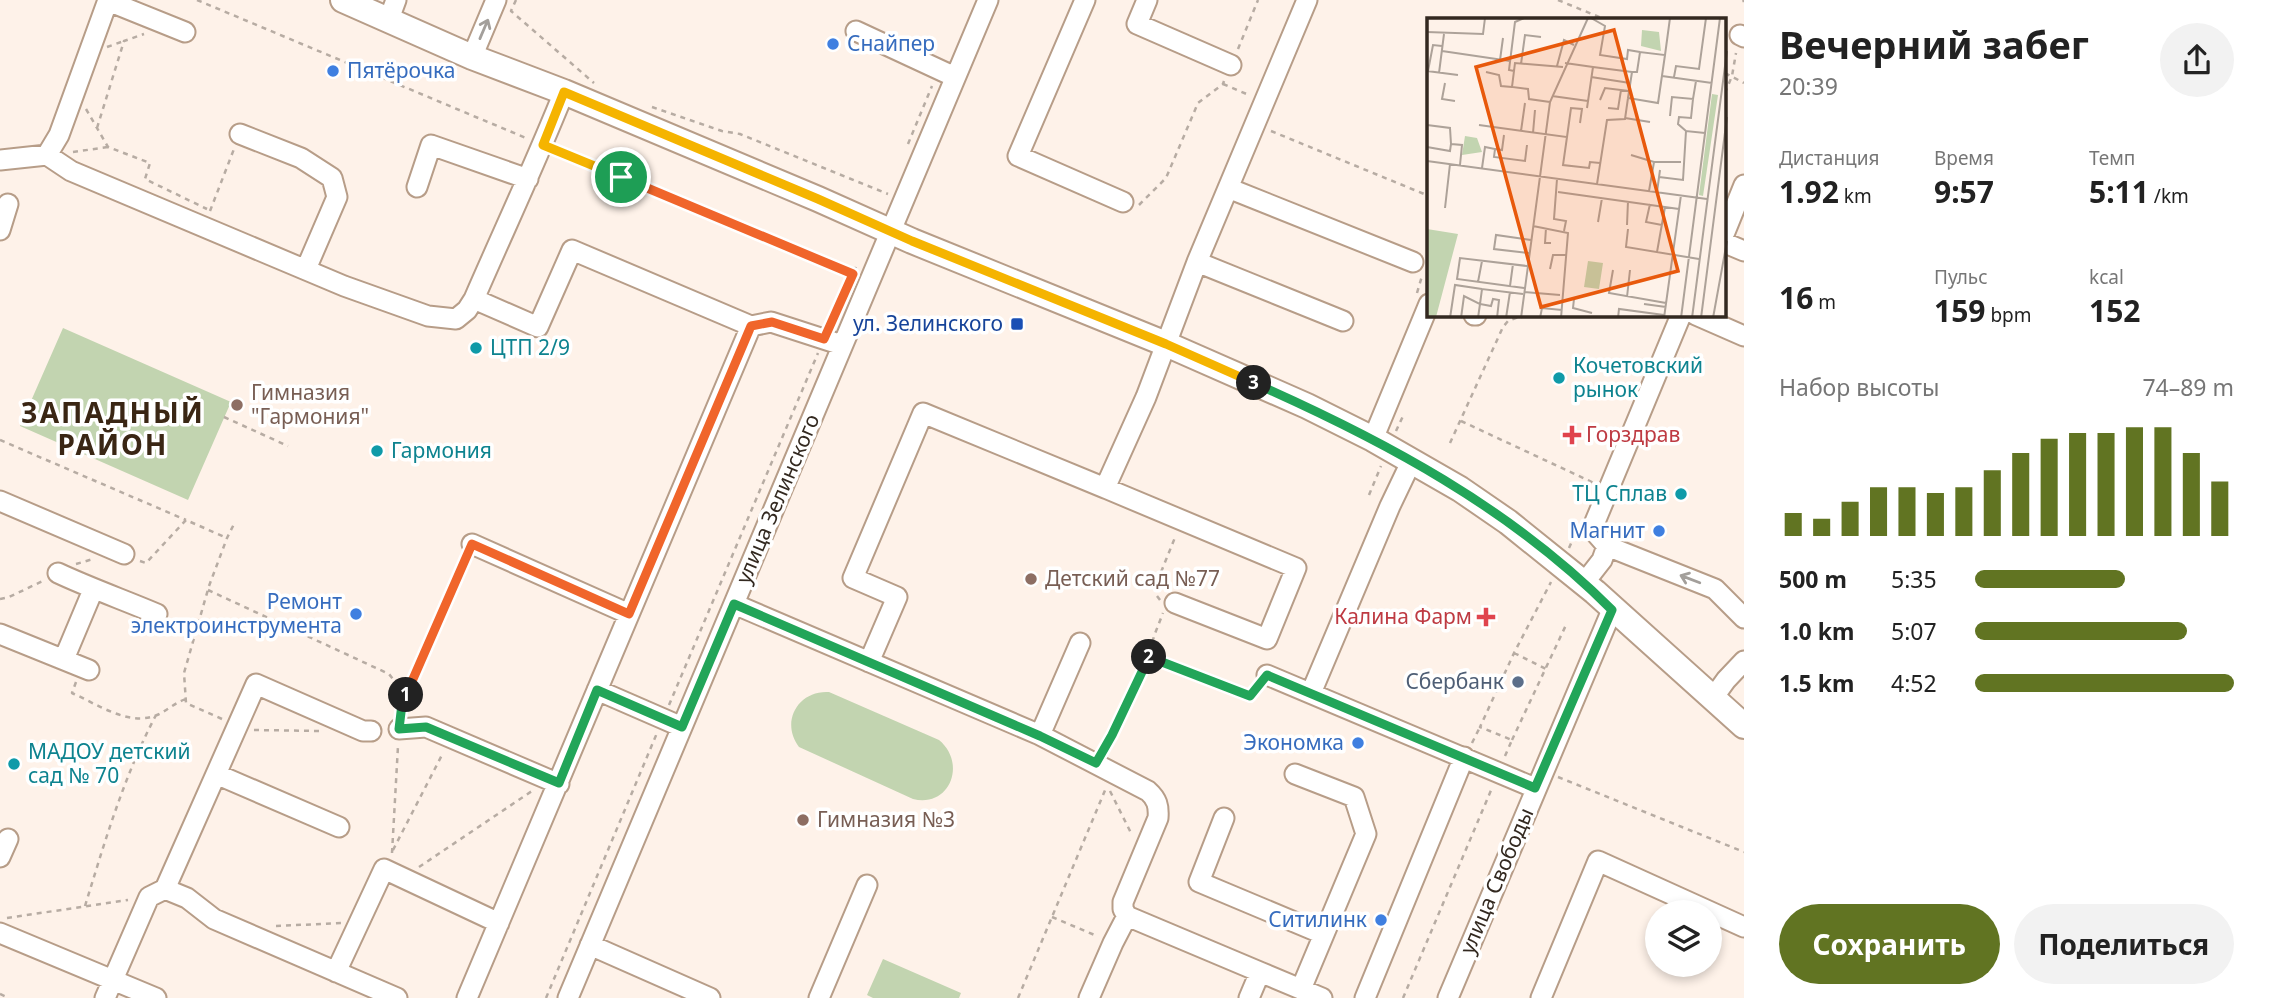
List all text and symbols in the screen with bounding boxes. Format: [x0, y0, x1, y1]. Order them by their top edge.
one-way arrow [478, 18, 491, 40]
inset map [1427, 18, 1727, 317]
text: Вечерний забег [1779, 18, 2089, 70]
button: share [2160, 23, 2234, 97]
place label: Снайпер [847, 29, 935, 57]
marker: Снайпер [825, 36, 841, 52]
place label: Пятёрочка [347, 56, 455, 84]
marker: Пятёрочка [325, 63, 341, 79]
text: 20:39 [1779, 70, 1838, 102]
text: Дистанция [1779, 145, 1879, 171]
text: Время [1934, 145, 1994, 171]
text: Темп [2089, 145, 2135, 171]
pin [591, 147, 651, 207]
icon: arrive [602, 158, 640, 196]
text: 1.92 [1779, 171, 1839, 212]
text: 9:57 [1934, 171, 1994, 212]
text: 5:11 [2089, 171, 2149, 212]
text: km [1839, 183, 1872, 209]
text: /km [2149, 183, 2189, 209]
text: Пульс [1934, 264, 1988, 290]
text: kcal [2089, 264, 2124, 290]
text: 16 [1779, 277, 1813, 318]
text: m [1813, 289, 1836, 315]
text: 159 [1934, 290, 1985, 331]
text: 152 [2089, 290, 2140, 331]
text: bpm [1985, 302, 2032, 328]
place label: ул. Зелинского [853, 309, 1003, 337]
marker: ул. Зелинского [1009, 316, 1025, 332]
place label: ЦТП 2/9 [490, 333, 570, 361]
marker: ЦТП 2/9 [468, 340, 484, 356]
place label: Кочетовский рынок [1573, 351, 1703, 403]
pin: 3 [1236, 366, 1272, 400]
text: 3 [1248, 369, 1259, 395]
marker: Кочетовский рынок [1551, 370, 1567, 386]
text: Набор высоты [1779, 371, 1939, 403]
text: 74–89 m [2142, 371, 2234, 403]
place label: Гимназия "Гармония" [251, 378, 369, 430]
district label: ЗАПАДНЫЙ РАЙОН [21, 393, 205, 463]
marker: Гимназия "Гармония" [229, 397, 245, 413]
street label: улица Зелинского [729, 409, 826, 588]
place label: Горздрав [1586, 420, 1680, 448]
marker: Горздрав [1564, 427, 1580, 443]
place label: Гармония [391, 436, 492, 464]
marker: Гармония [369, 443, 385, 459]
place label: ТЦ Сплав [1572, 479, 1667, 507]
marker: ТЦ Сплав [1673, 486, 1689, 502]
place label: Магнит [1569, 516, 1645, 544]
marker: Магнит [1651, 523, 1667, 539]
text: 500 m [1779, 563, 1847, 595]
text: 5:35 [1891, 563, 1937, 595]
place label: Детский сад №77 [1045, 564, 1220, 592]
marker: Детский сад №77 [1023, 571, 1039, 587]
one-way arrow [1679, 572, 1701, 585]
place label: Ремонт электроинструмента [131, 587, 342, 639]
place label: Калина Фарм [1334, 602, 1472, 630]
marker: Ремонт электроинструмента [348, 606, 364, 622]
marker: Калина Фарм [1478, 609, 1494, 625]
text: 1.0 km [1779, 615, 1854, 647]
text: 5:07 [1891, 615, 1937, 647]
pin: 2 [1132, 640, 1166, 674]
text: 2 [1143, 643, 1154, 669]
place label: Сбербанк [1405, 667, 1504, 695]
text: 1.5 km [1779, 667, 1854, 699]
text: 4:52 [1891, 667, 1937, 699]
marker: Сбербанк [1510, 674, 1526, 690]
pin: 1 [388, 678, 424, 712]
text: 1 [400, 681, 411, 707]
place label: Экономка [1243, 728, 1344, 756]
marker: Экономка [1350, 735, 1366, 751]
place label: МАДОУ детский сад № 70 [28, 737, 191, 789]
marker: МАДОУ детский сад № 70 [6, 756, 22, 772]
street label: улица Свободы [1453, 803, 1539, 958]
place label: Гимназия №3 [817, 805, 955, 833]
marker: Гимназия №3 [795, 812, 811, 828]
map controls [1645, 900, 1722, 977]
button: layers [1645, 900, 1722, 977]
button: Сохранить [1779, 904, 2000, 984]
button: Поделиться [2014, 904, 2234, 984]
place label: Ситилинк [1268, 905, 1367, 933]
marker: Ситилинк [1373, 912, 1389, 928]

